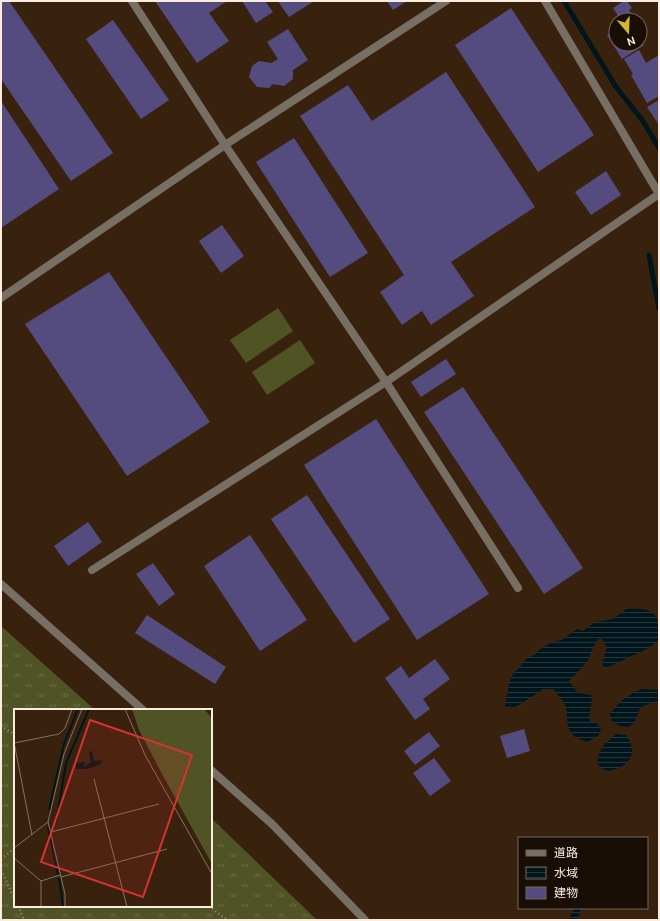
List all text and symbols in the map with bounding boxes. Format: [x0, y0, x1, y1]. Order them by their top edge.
north arrow [608, 12, 648, 52]
text: N [625, 34, 637, 48]
inset map [14, 709, 212, 907]
legend [518, 837, 648, 909]
text: 道路 [554, 846, 578, 859]
text: 水域 [554, 866, 578, 879]
text: 建物 [554, 886, 578, 899]

